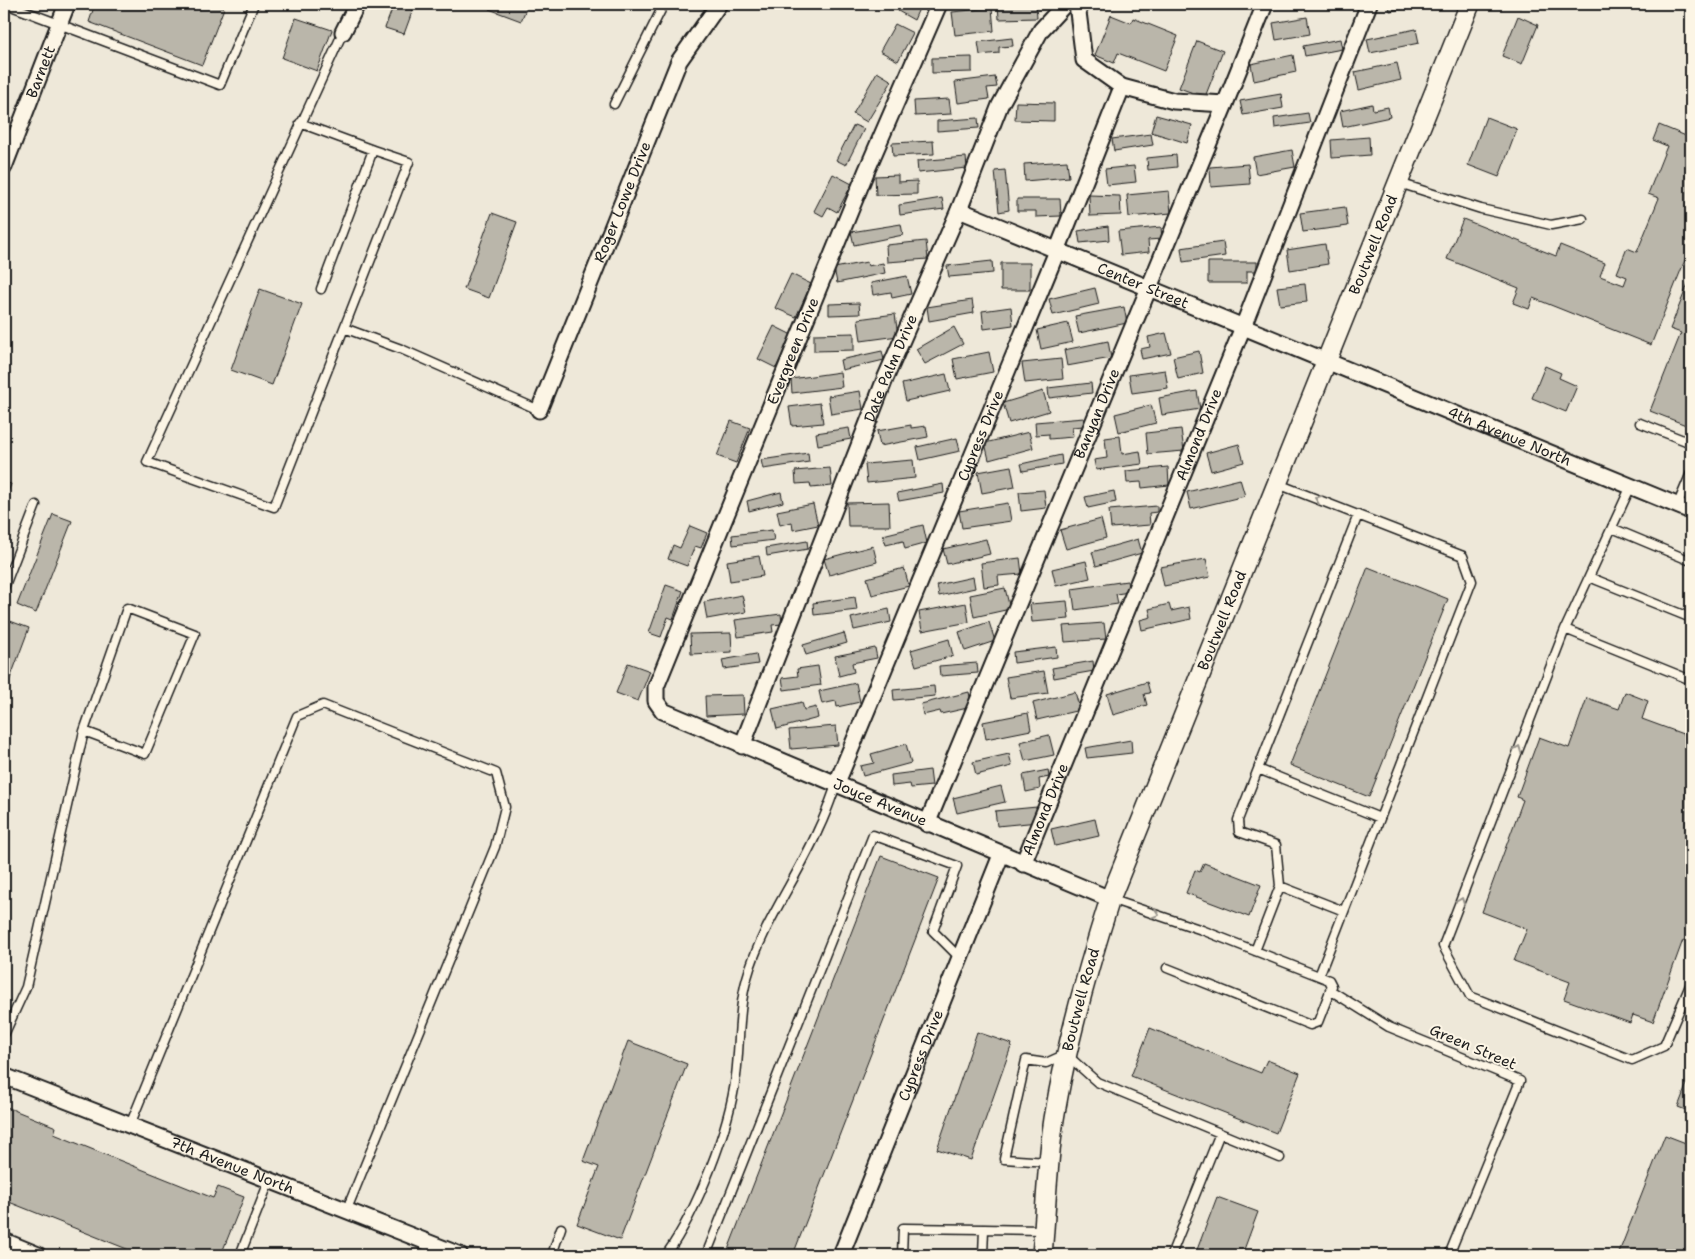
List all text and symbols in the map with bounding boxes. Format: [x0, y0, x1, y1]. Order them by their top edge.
street label: Barnett [22, 43, 60, 101]
street label: Roger Lowe Drive [589, 139, 656, 266]
street label: Boutwell Road [1344, 191, 1402, 298]
street label: Center Street [1094, 258, 1192, 313]
street label: Evergreen Drive [762, 294, 824, 408]
street label: Date Palm Drive [859, 311, 922, 425]
street label: Banyan Drive [1069, 366, 1124, 462]
street label: Almond Drive [1171, 386, 1227, 484]
street label: Cypress Drive [953, 387, 1008, 484]
street label: 4th Avenue North [1445, 402, 1574, 471]
one-way arrow [1314, 495, 1323, 505]
street label: Boutwell Road [1193, 567, 1251, 673]
one-way arrow [1512, 745, 1522, 754]
street label: Almond Drive [1018, 760, 1073, 859]
street label: Joyce Avenue [830, 774, 930, 831]
one-way arrow [1454, 897, 1465, 906]
one-way arrow [1151, 908, 1160, 918]
street label: Boutwell Road [1058, 945, 1104, 1053]
street label: Cypress Drive [894, 1007, 948, 1104]
street label: Green Street [1426, 1020, 1520, 1074]
street label: 7th Avenue North [167, 1132, 297, 1199]

